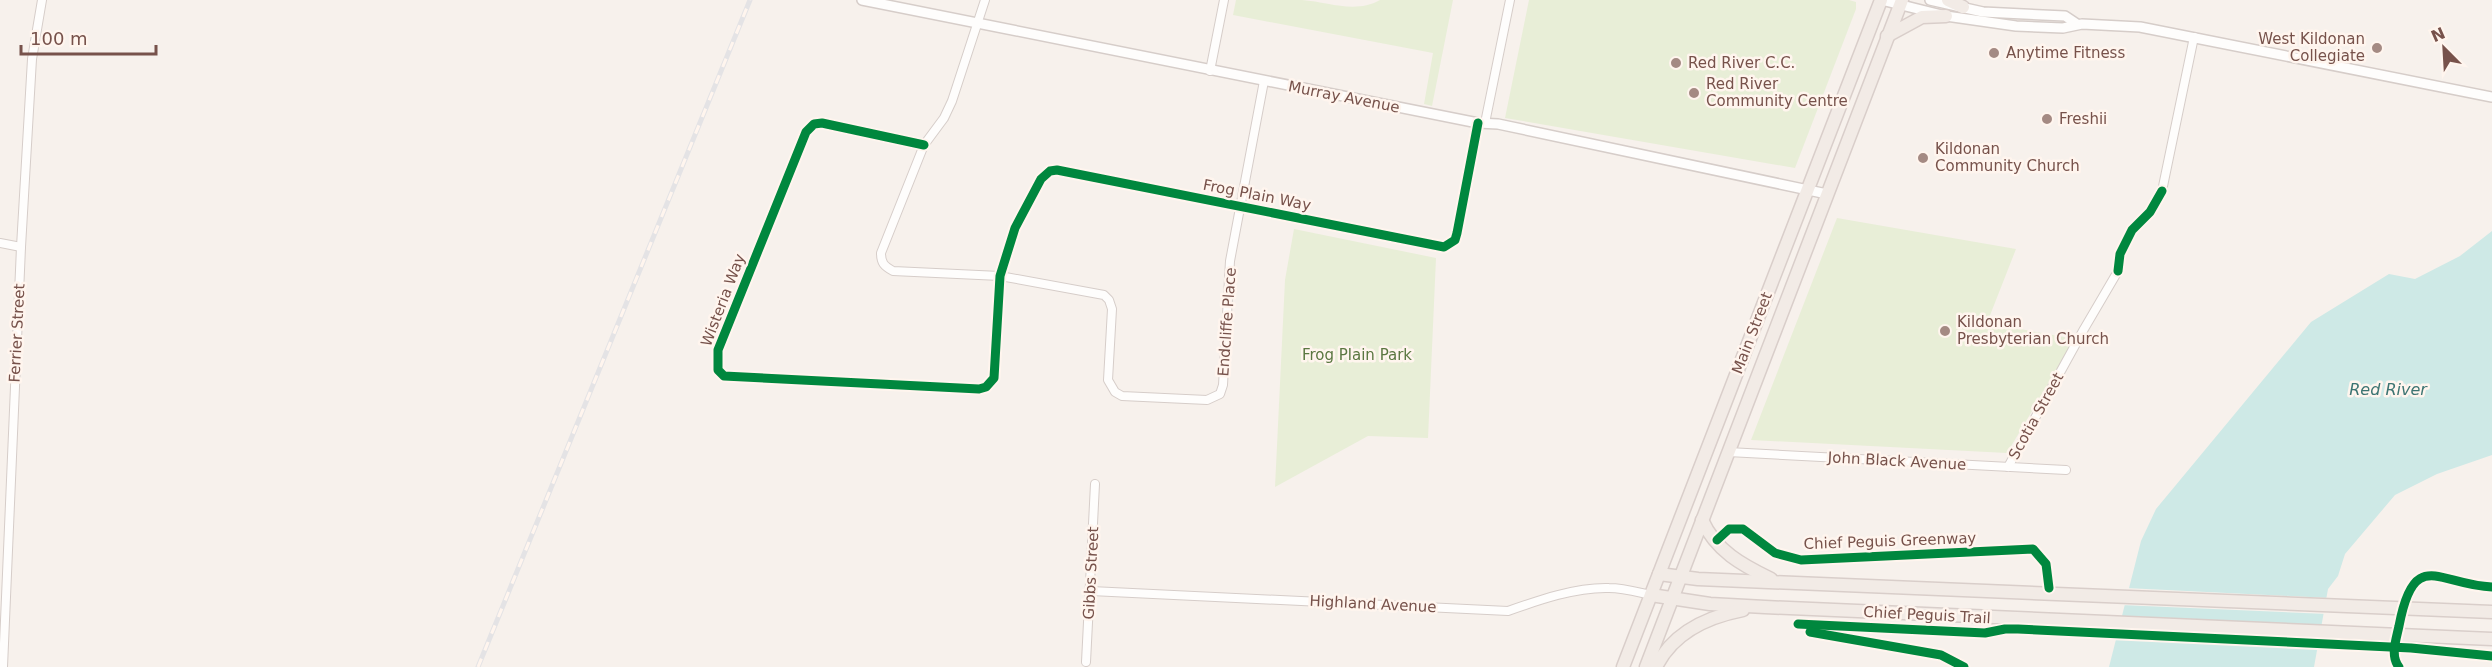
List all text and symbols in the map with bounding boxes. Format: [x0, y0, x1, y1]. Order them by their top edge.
scale bar [21, 18, 156, 56]
north arrow [2414, 18, 2474, 78]
text: N [2428, 23, 2448, 46]
text: 100 m [30, 28, 88, 49]
place label: West Kildonan Collegiate [2258, 30, 2365, 65]
marker: West Kildonan Collegiate [2370, 41, 2384, 55]
place label: Anytime Fitness [2006, 44, 2125, 62]
marker: Anytime Fitness [1987, 46, 2001, 60]
place label: Red River C.C. [1688, 54, 1795, 72]
marker: Red River C.C. [1669, 56, 1683, 70]
place label: Red River Community Centre [1706, 75, 1848, 110]
street label: Murray Avenue [1287, 77, 1401, 117]
marker: Red River Community Centre [1687, 86, 1701, 100]
place label: Freshii [2059, 110, 2107, 128]
marker: Freshii [2040, 112, 2054, 126]
place label: Kildonan Community Church [1935, 140, 2080, 175]
marker: Kildonan Community Church [1916, 151, 1930, 165]
street label: Frog Plain Way [1201, 176, 1313, 214]
street label: Wisteria Way [697, 251, 749, 349]
street label: Endcliffe Place [1214, 267, 1240, 377]
street label: Ferrier Street [5, 283, 29, 383]
street label: Main Street [1728, 289, 1776, 376]
place label: Kildonan Presbyterian Church [1957, 313, 2109, 348]
marker: Kildonan Presbyterian Church [1938, 324, 1952, 338]
park label: Frog Plain Park [1302, 346, 1412, 364]
street label: Scotia Street [2005, 369, 2067, 463]
water label: Red River [2349, 380, 2428, 399]
street label: John Black Avenue [1826, 448, 1967, 474]
street label: Gibbs Street [1080, 526, 1102, 620]
street label: Chief Peguis Greenway [1803, 529, 1977, 553]
street label: Highland Avenue [1309, 592, 1437, 616]
street label: Chief Peguis Trail [1863, 603, 1991, 627]

